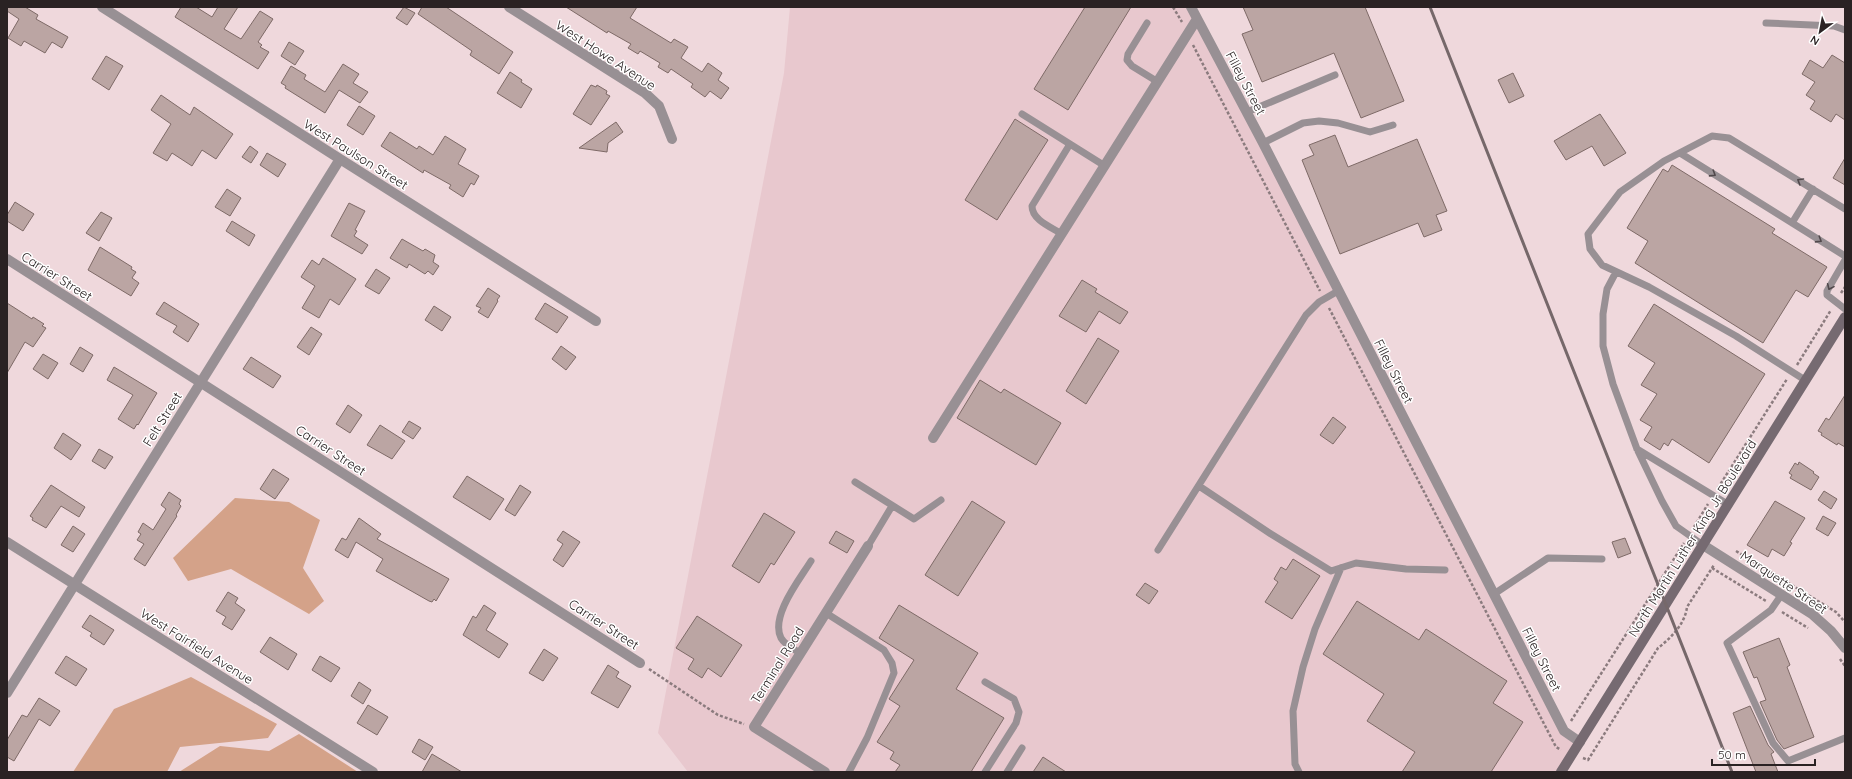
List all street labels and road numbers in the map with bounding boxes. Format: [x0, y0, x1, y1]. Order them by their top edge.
street label: West Howe Avenue [553, 17, 659, 93]
street label: Filley Street [1223, 48, 1269, 118]
street label: West Paulson Street [301, 115, 411, 193]
street label: Carrier Street [19, 248, 95, 304]
street label: Filley Street [1371, 336, 1417, 406]
street label: Felt Street [139, 389, 185, 449]
street label: Carrier Street [293, 421, 369, 479]
street label: North Martin Luther King Jr Boulevard [1624, 436, 1760, 640]
street label: Marquette Street [1738, 547, 1830, 617]
street label: Carrier Street [566, 595, 642, 653]
street label: West Fairfield Avenue [138, 605, 256, 687]
street label: Terminal Road [747, 624, 807, 706]
street label: Filley Street [1519, 624, 1565, 694]

